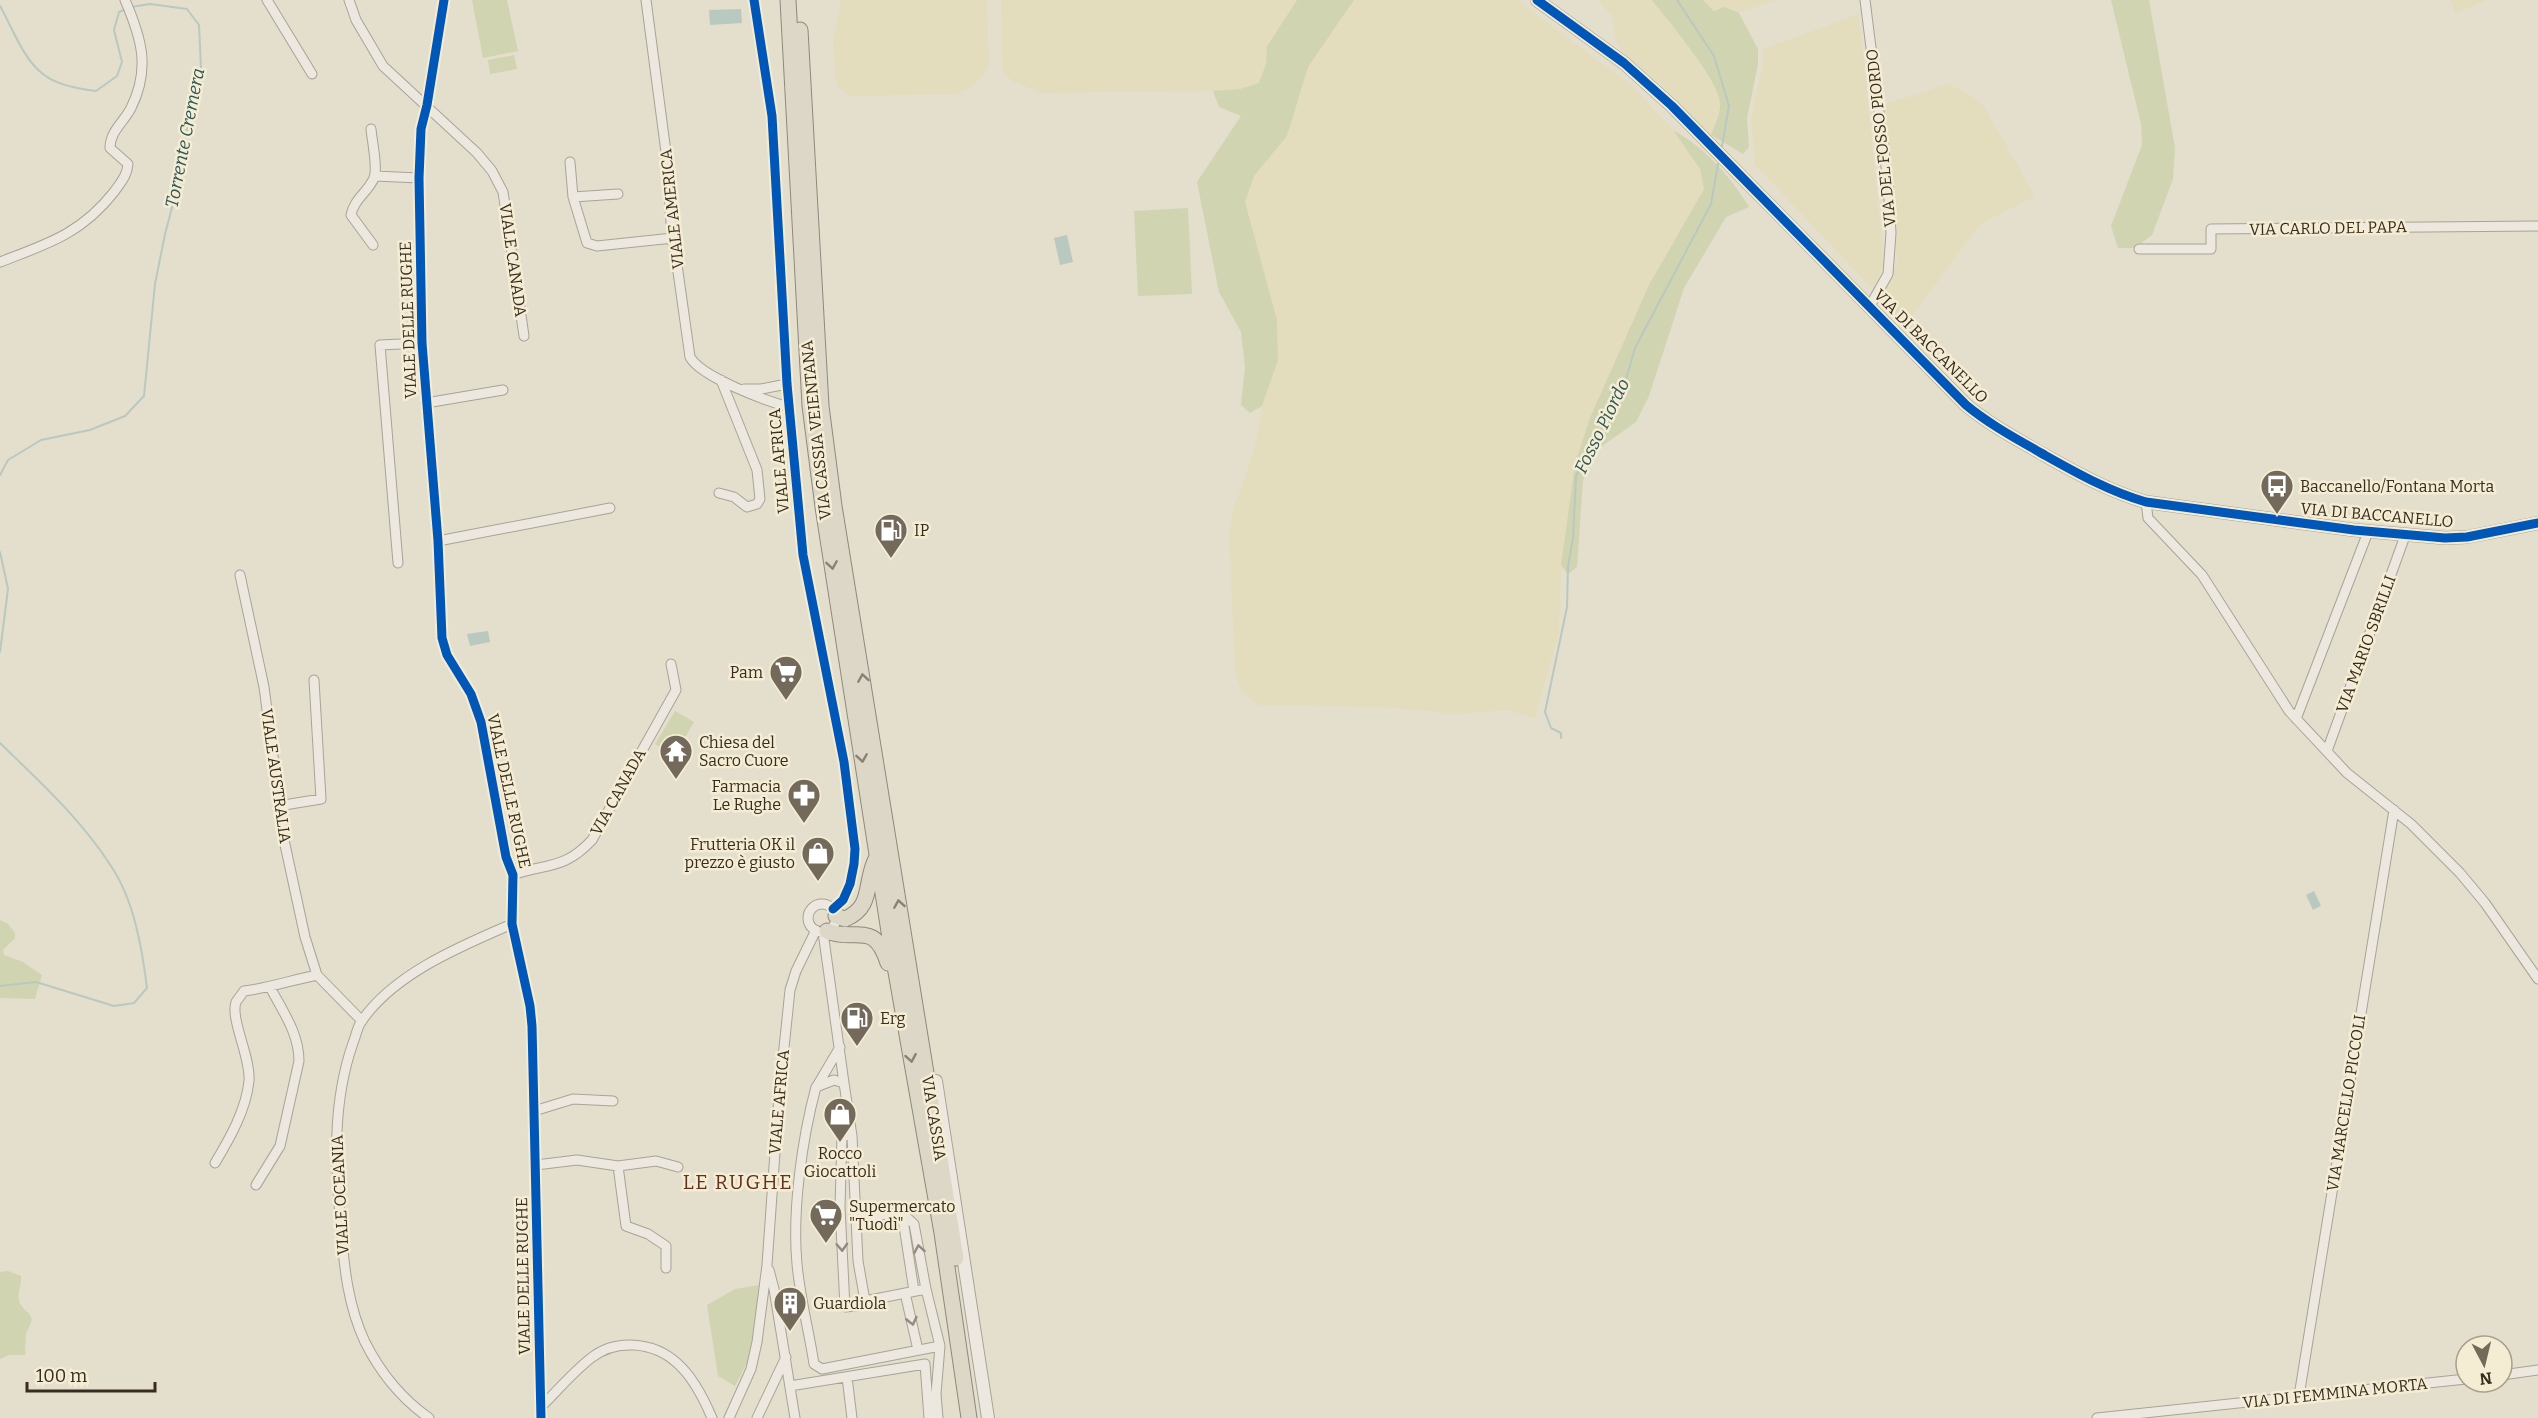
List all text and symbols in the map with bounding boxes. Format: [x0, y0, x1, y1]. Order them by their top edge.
street label: VIA DEL FOSSO PIORDO [1862, 48, 1900, 228]
water label: Torrente Cremera [161, 66, 209, 210]
street label: VIALE AMERICA [656, 147, 688, 270]
street label: VIALE CANADA [496, 202, 530, 319]
street label: VIA CARLO DEL PAPA [2249, 217, 2408, 239]
street label: VIALE DELLE RUGHE [396, 241, 420, 399]
street label: VIA DI BACCANELLO [1870, 285, 1992, 407]
street label: VIA CASSIA VEIENTANA [797, 339, 835, 521]
water label: Fosso Piordo [1570, 375, 1634, 477]
street label: VIALE AFRICA [765, 407, 793, 514]
bus stop icon: Baccanello/Fontana Morta [2259, 468, 2295, 515]
place label: Baccanello/Fontana Morta [2300, 477, 2494, 496]
street label: VIA DI BACCANELLO [2300, 499, 2454, 531]
fuel station icon: IP [873, 512, 909, 559]
place label: IP [914, 521, 929, 540]
one-way arrow [825, 560, 838, 570]
street label: VIA MARIO SBRILLI [2332, 573, 2400, 715]
supermarket icon: Pam [768, 654, 804, 701]
place label: Pam [730, 663, 763, 682]
one-way arrow [857, 674, 870, 684]
street label: VIALE AUSTRALIA [257, 707, 295, 845]
street label: VIALE DELLE RUGHE [483, 712, 535, 870]
temple icon: Chiesa del Sacro Cuore [658, 733, 694, 780]
place label: Chiesa del Sacro Cuore [699, 733, 789, 770]
street label: VIA CANADA [586, 745, 650, 839]
one-way arrow [855, 753, 867, 763]
place label: Farmacia Le Rughe [712, 777, 781, 814]
pharmacy icon: Farmacia Le Rughe [786, 777, 822, 824]
place label: Frutteria OK il prezzo è giusto [684, 835, 795, 872]
shop icon: Frutteria OK il prezzo è giusto [800, 835, 836, 882]
one-way arrow [893, 899, 905, 908]
fuel station icon: Erg [839, 1000, 875, 1047]
place label: Erg [880, 1009, 906, 1028]
street label: VIA MARCELLO PICCOLI [2323, 1013, 2369, 1193]
street label: VIALE AFRICA [765, 1048, 793, 1155]
one-way arrow [905, 1054, 917, 1063]
street label: VIA CASSIA [918, 1074, 950, 1163]
shop icon: Rocco Giocattoli [822, 1096, 858, 1143]
street label: VIALE OCEANIA [327, 1134, 353, 1256]
place label: Rocco Giocattoli [804, 1144, 876, 1181]
district label: LE RUGHE [683, 1170, 793, 1194]
street label: VIALE DELLE RUGHE [512, 1197, 534, 1355]
supermarket icon: Supermercato "Tuodì" [808, 1197, 844, 1244]
place label: Supermercato "Tuodì" [849, 1197, 956, 1234]
one-way arrow [835, 1243, 848, 1252]
one-way arrow [913, 1244, 925, 1253]
building icon: Guardiola [772, 1285, 808, 1332]
place label: Guardiola [813, 1294, 887, 1313]
one-way arrow [904, 1316, 917, 1326]
north arrow [2454, 1334, 2514, 1394]
scale bar [27, 1355, 154, 1393]
text: 100 m [36, 1365, 87, 1387]
text: N [2478, 1368, 2493, 1389]
street label: VIA DI FEMMINA MORTA [2242, 1374, 2429, 1412]

